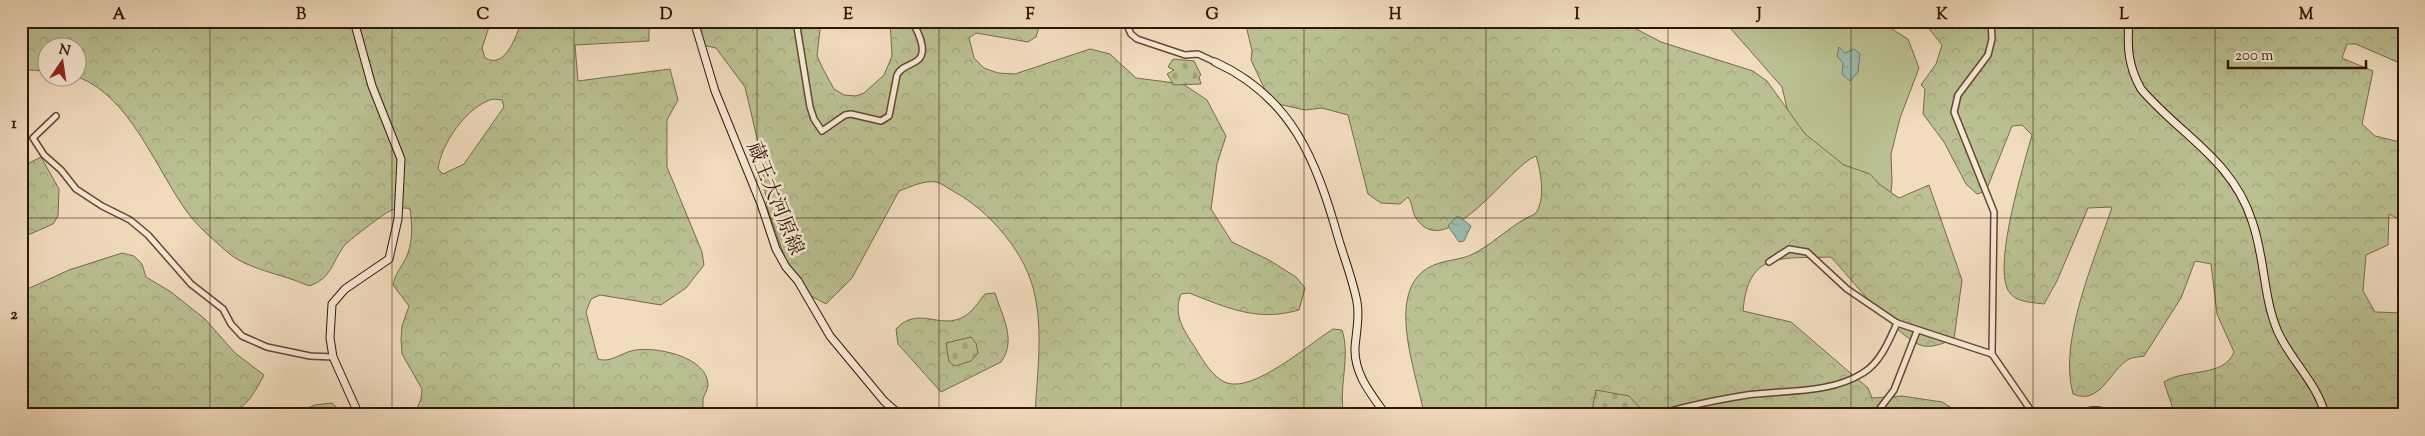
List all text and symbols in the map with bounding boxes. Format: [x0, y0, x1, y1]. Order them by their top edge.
text: A [113, 4, 126, 27]
text: B [296, 4, 306, 27]
text: C [477, 4, 490, 27]
text: D [660, 4, 673, 27]
text: E [843, 4, 853, 27]
text: F [1026, 4, 1035, 27]
text: G [1205, 4, 1219, 27]
text: H [1389, 4, 1402, 27]
text: I [1574, 4, 1580, 27]
text: J [1755, 4, 1762, 27]
text: K [1936, 4, 1948, 27]
text: L [2119, 4, 2129, 27]
text: M [2299, 4, 2314, 27]
north arrow [38, 38, 88, 88]
scale bar [2228, 38, 2365, 70]
text: N [57, 40, 72, 62]
text: 200 m [2235, 46, 2274, 67]
text: 1 [11, 113, 17, 136]
street label: 蔵王大河原線 [738, 138, 810, 260]
text: 2 [10, 304, 18, 327]

